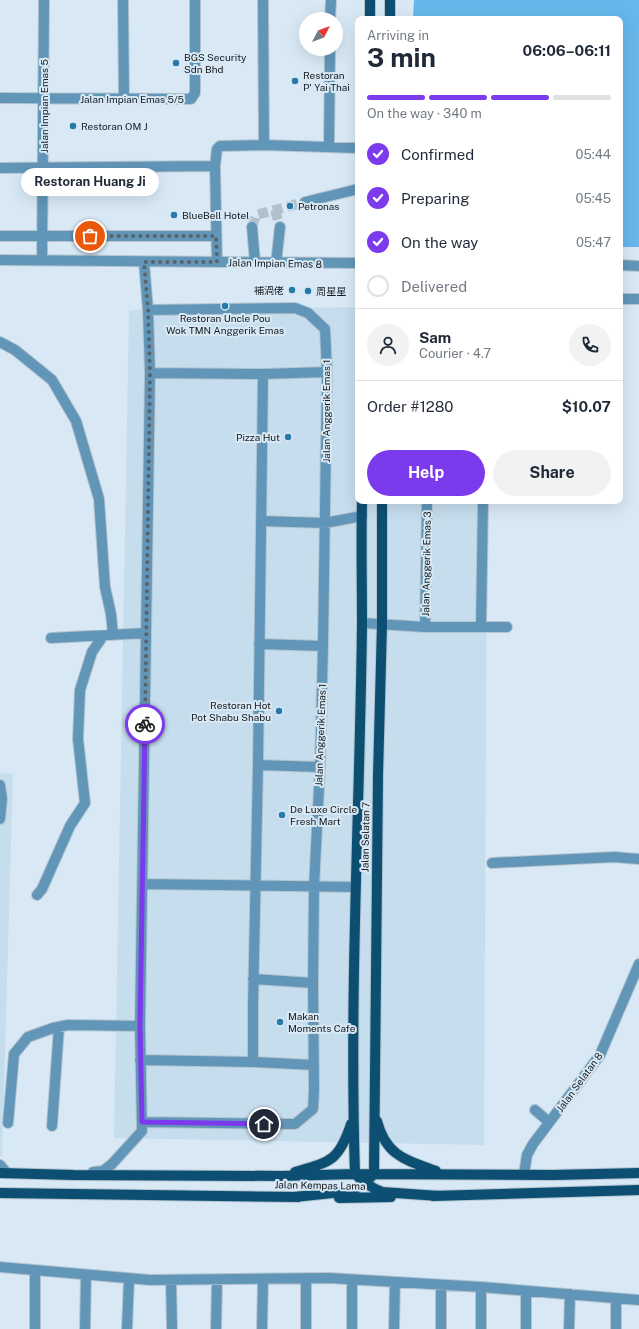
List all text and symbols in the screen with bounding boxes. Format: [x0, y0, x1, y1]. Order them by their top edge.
north arrow [299, 12, 343, 56]
map controls [299, 12, 343, 56]
text: Arriving in [367, 28, 429, 43]
text: 3 min [367, 42, 436, 73]
text: 06:06–06:11 [523, 42, 611, 59]
place label: BGS Security Sdn Bhd [184, 51, 247, 75]
marker: BGS Security Sdn Bhd [171, 58, 181, 68]
street label: Jalan Impian Emas 5 [38, 59, 50, 153]
place label: Restoran P' Yai Thai [303, 69, 350, 93]
marker: Restoran P' Yai Thai [290, 76, 300, 86]
street label: Jalan Impian Emas 5/5 [80, 93, 184, 105]
text: On the way · 340 m [367, 106, 482, 121]
place label: Restoran OM J [81, 120, 148, 132]
marker: Restoran OM J [68, 121, 78, 131]
icon: check [367, 143, 389, 165]
text: Confirmed [401, 146, 474, 163]
text: 05:44 [576, 147, 611, 162]
callout: Restoran Huang Ji [21, 168, 159, 196]
text: Restoran Huang Ji [34, 174, 146, 189]
icon: check [367, 187, 389, 209]
text: Preparing [401, 190, 470, 207]
text: 05:45 [575, 191, 611, 206]
place label: Petronas [298, 200, 339, 212]
marker: Petronas [285, 201, 295, 211]
place label: BlueBell Hotel [182, 209, 249, 221]
marker: BlueBell Hotel [169, 210, 179, 220]
pin [73, 219, 107, 253]
icon: bag [79, 225, 101, 247]
icon: check [367, 231, 389, 253]
text: On the way [401, 234, 478, 251]
text: 05:47 [576, 235, 611, 250]
street label: Jalan Impian Emas 8 [228, 256, 322, 270]
text: Delivered [401, 278, 467, 295]
place label: 補渦佬 [254, 284, 284, 296]
marker: 補渦佬 [287, 285, 297, 295]
place label: 周星星 [316, 285, 346, 297]
marker: 周星星 [303, 286, 313, 296]
marker: Restoran Uncle Pou Wok TMN Anggerik Emas [220, 301, 230, 311]
place label: Restoran Uncle Pou Wok TMN Anggerik Emas [166, 312, 284, 336]
button: person [367, 324, 409, 366]
button: phone [569, 324, 611, 366]
text: Sam [419, 329, 451, 346]
text: Courier · 4.7 [419, 346, 491, 361]
street label: Jalan Anggerik Emas 1 [320, 359, 332, 463]
text: Order #1280 [367, 398, 454, 415]
text: $10.07 [562, 398, 611, 415]
place label: Pizza Hut [236, 431, 280, 443]
marker: Pizza Hut [283, 432, 293, 442]
button: Help [367, 450, 485, 496]
button: Share [493, 450, 611, 496]
street label: Jalan Anggerik Emas 3 [419, 511, 433, 617]
street label: Jalan Anggerik Emas 1 [312, 683, 328, 787]
place label: Restoran Hot Pot Shabu Shabu [191, 699, 271, 723]
courier [125, 704, 165, 744]
marker: Restoran Hot Pot Shabu Shabu [274, 706, 284, 716]
icon: bike [134, 713, 156, 735]
street label: Jalan Selatan 7 [358, 802, 372, 872]
place label: De Luxe Circle Fresh Mart [290, 803, 357, 827]
marker: De Luxe Circle Fresh Mart [277, 810, 287, 820]
place label: Makan Moments Cafe [288, 1010, 356, 1034]
marker: Makan Moments Cafe [275, 1017, 285, 1027]
street label: Jalan Selatan 8 [553, 1050, 605, 1114]
pin [247, 1107, 281, 1141]
icon: home [253, 1113, 275, 1135]
street label: Jalan Kempas Lama [274, 1178, 366, 1192]

